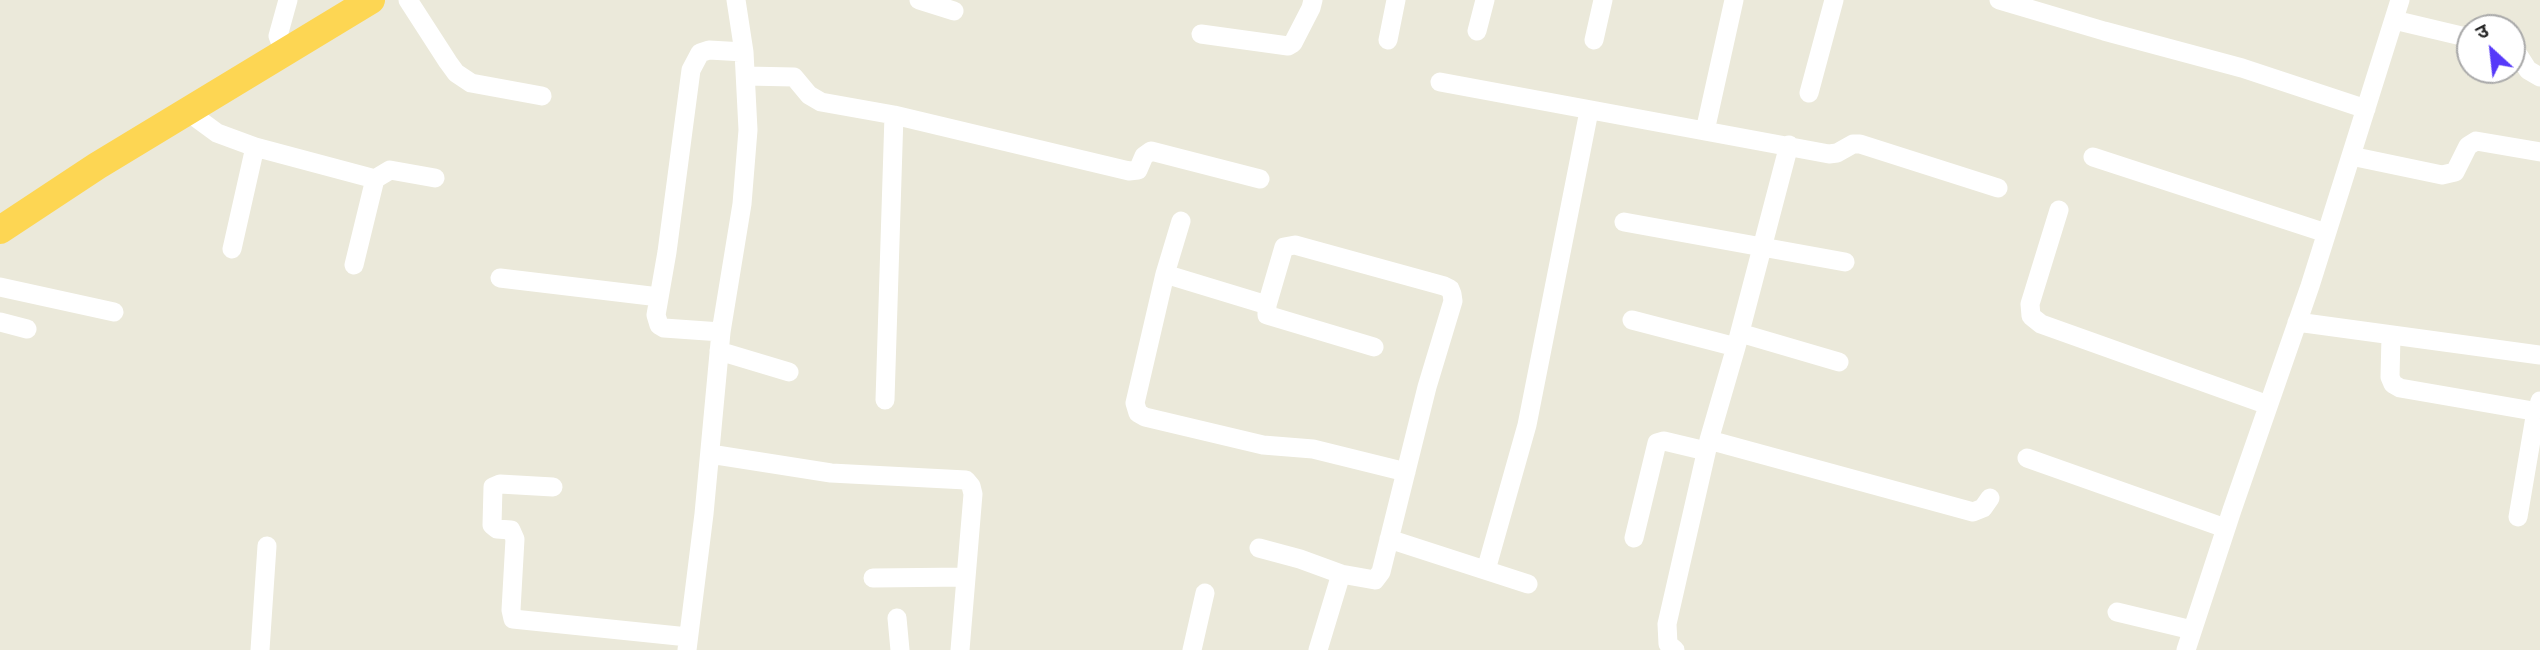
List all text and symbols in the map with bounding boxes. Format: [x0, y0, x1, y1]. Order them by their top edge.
north arrow [2456, 14, 2526, 84]
text: उ [2472, 19, 2492, 44]

